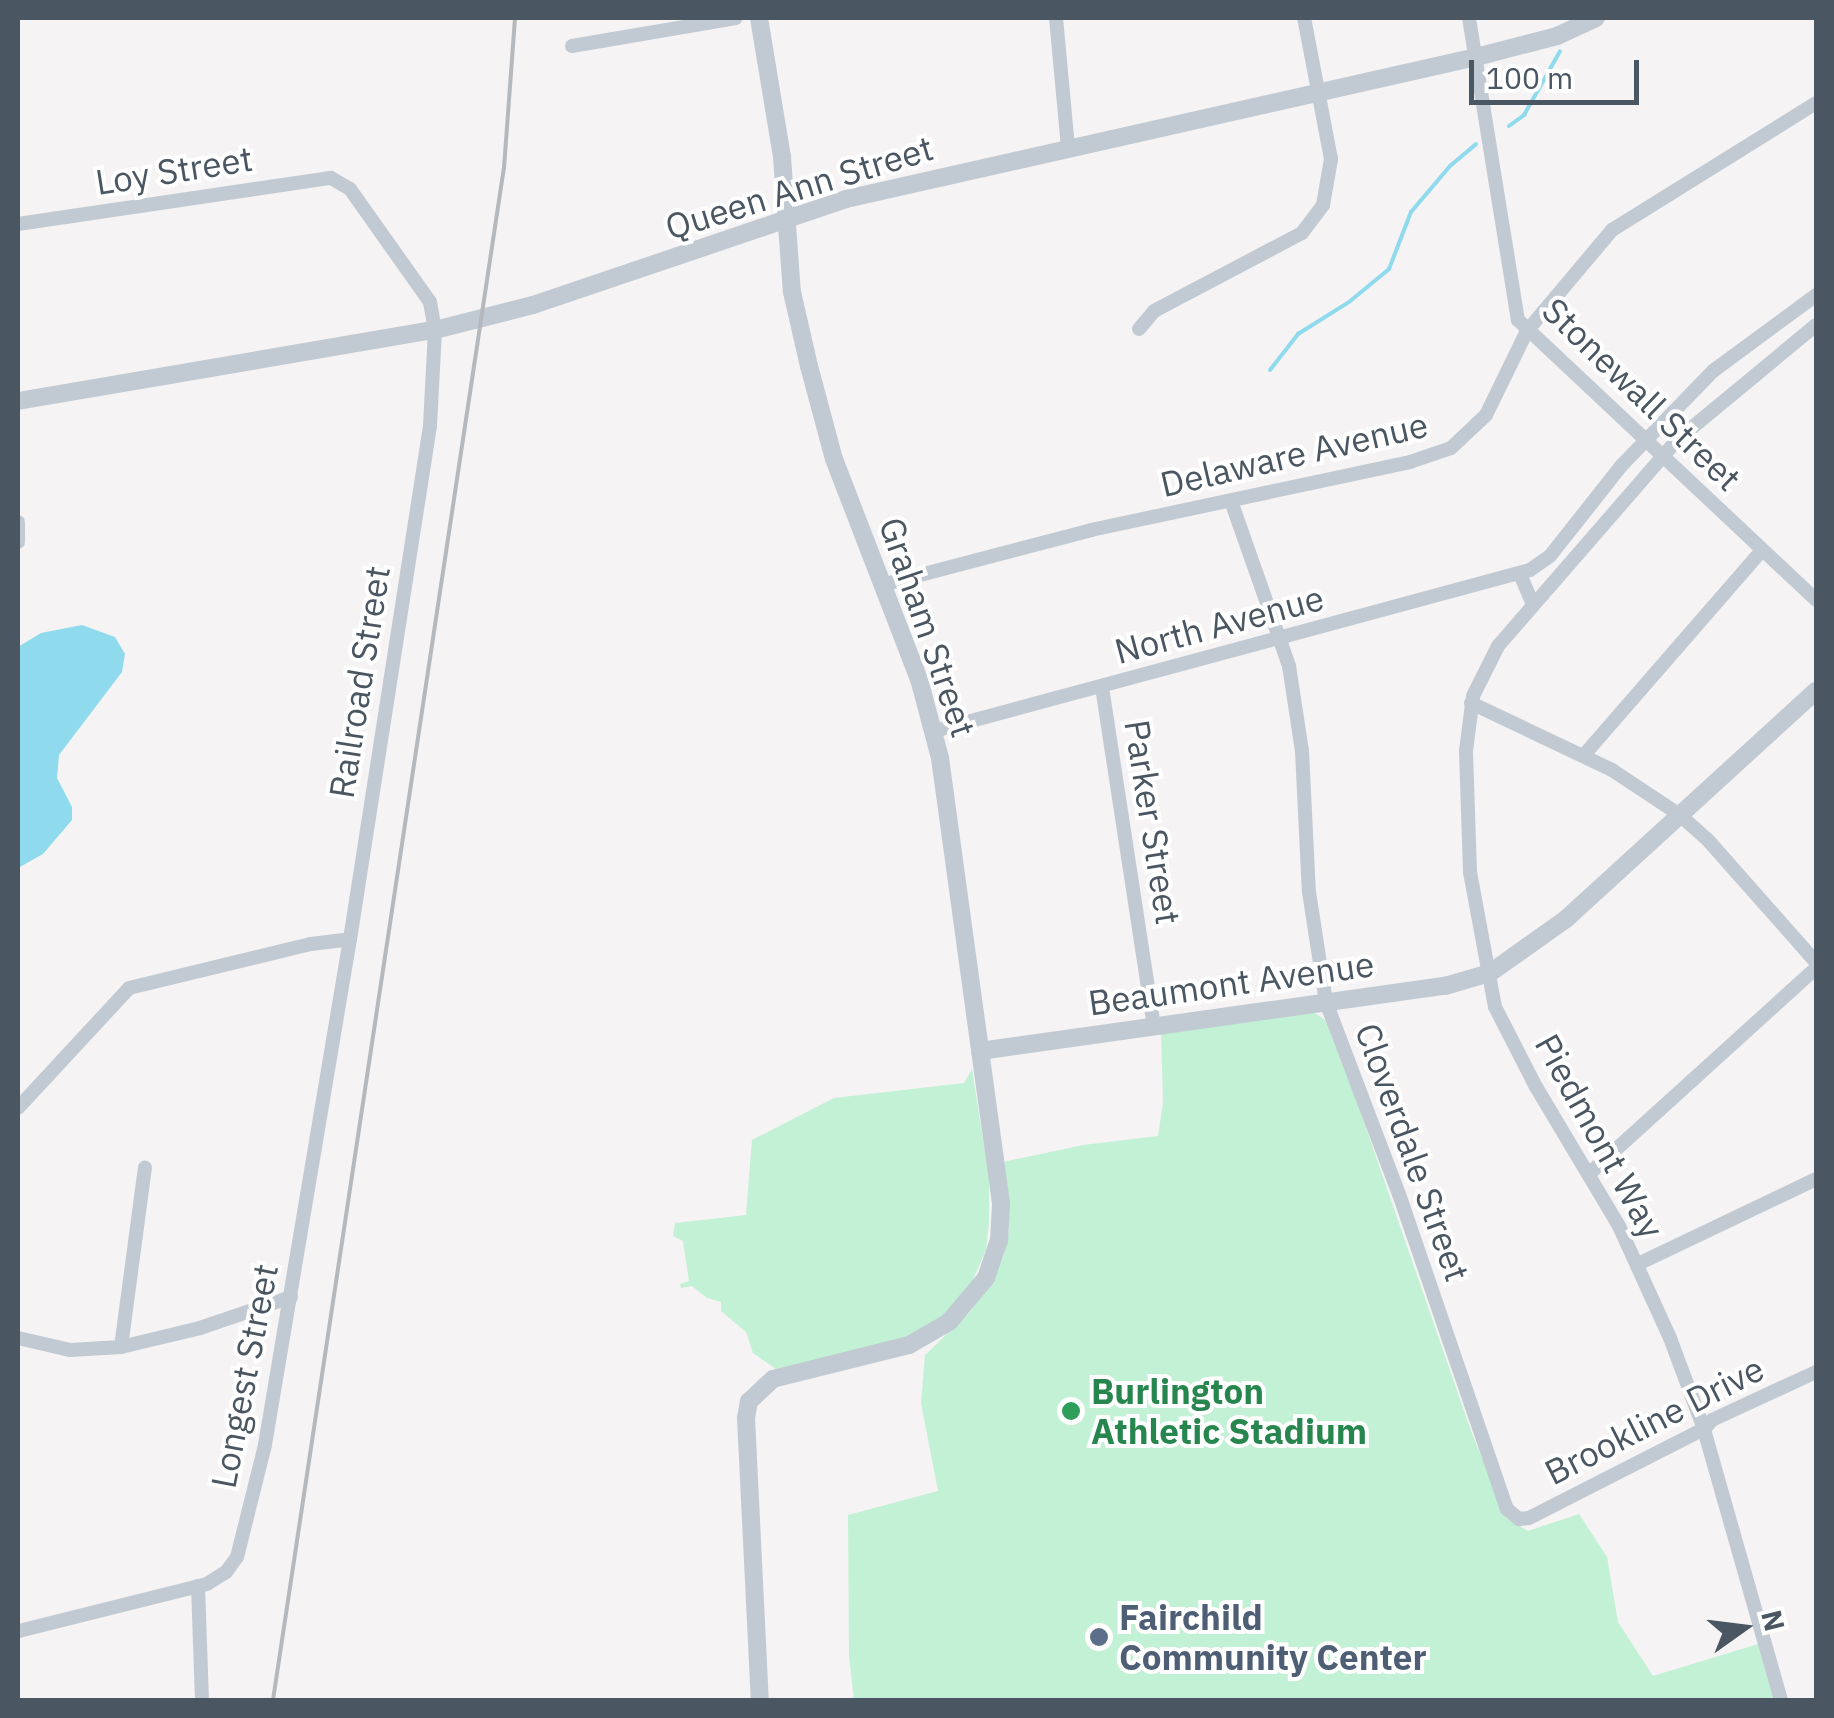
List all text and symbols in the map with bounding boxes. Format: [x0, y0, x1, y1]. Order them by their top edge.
scale bar [1474, 40, 1644, 102]
text: 100 m [1486, 58, 1573, 97]
street label: Queen Ann Street [660, 126, 938, 248]
street label: Loy Street [93, 137, 255, 203]
street label: Stonewall Street [1534, 289, 1750, 499]
street label: Delaware Avenue [1156, 403, 1432, 505]
street label: Graham Street [871, 512, 985, 742]
street label: Railroad Street [320, 563, 398, 801]
street label: North Avenue [1110, 576, 1328, 672]
street label: Parker Street [1116, 717, 1190, 927]
street label: Beaumont Avenue [1085, 942, 1377, 1024]
street label: Cloverdale Street [1347, 1017, 1479, 1287]
street label: Piedmont Way [1527, 1027, 1673, 1245]
street label: Longest Street [202, 1260, 286, 1492]
street label: Brookline Drive [1538, 1347, 1770, 1493]
place label: Burlington Athletic Stadium [1091, 1370, 1367, 1452]
marker: Burlington Athletic Stadium [1060, 1400, 1082, 1422]
north arrow [1694, 1578, 1794, 1678]
place label: Fairchild Community Center [1119, 1596, 1427, 1678]
text: N [1753, 1606, 1794, 1635]
marker: Fairchild Community Center [1088, 1626, 1110, 1648]

